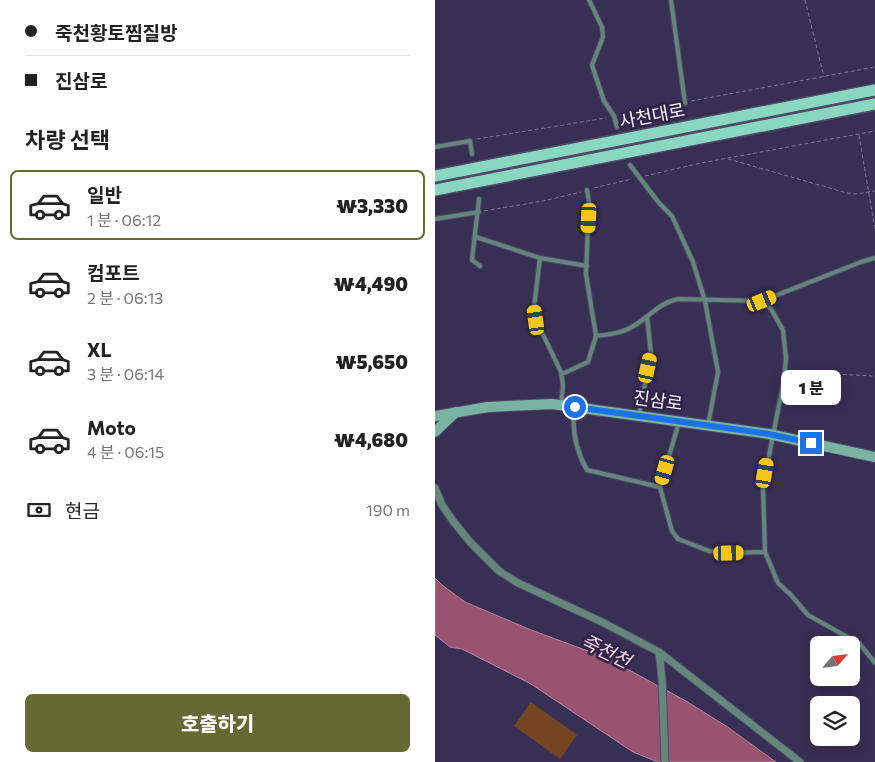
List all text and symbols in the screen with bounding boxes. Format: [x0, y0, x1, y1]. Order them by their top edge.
text: 죽천황토찜질방 [55, 21, 177, 44]
text: 진삼로 [55, 69, 107, 92]
street label: 사천대로 [617, 98, 686, 132]
text: 차량 선택 [25, 126, 110, 153]
icon: car [27, 183, 72, 228]
text: 일반 [87, 183, 122, 206]
text: ₩3,330 [336, 194, 408, 217]
car [580, 203, 597, 233]
text: 1 분 · 06:12 [87, 210, 161, 229]
icon: car [27, 261, 72, 306]
text: 컴포트 [87, 261, 139, 284]
text: ₩4,490 [334, 272, 408, 295]
text: 2 분 · 06:13 [87, 288, 163, 307]
car [745, 288, 778, 314]
car [526, 304, 545, 336]
text: XL [87, 338, 112, 361]
icon: car [27, 339, 72, 384]
text: ₩5,650 [336, 350, 408, 373]
car [637, 352, 658, 384]
text: 3 분 · 06:14 [87, 364, 164, 383]
callout: 1 분 [781, 370, 841, 406]
text: 1 분 [798, 378, 824, 397]
street label: 진삼로 [632, 386, 684, 414]
route start [564, 396, 586, 418]
text: Moto [87, 416, 136, 439]
icon: car [27, 417, 72, 462]
text: ₩4,680 [334, 428, 408, 451]
route end [800, 432, 822, 454]
text: 4 분 · 06:15 [87, 442, 164, 461]
car [653, 454, 676, 486]
car [755, 457, 774, 489]
icon: cash [25, 496, 53, 524]
text: 현금 [65, 499, 100, 522]
text: 190 m [366, 500, 410, 519]
car [713, 545, 744, 561]
water label: 죽천천 [578, 629, 636, 673]
north arrow [810, 636, 860, 686]
map controls [810, 636, 860, 746]
button: 호출하기 [25, 694, 410, 752]
button: layers [810, 696, 860, 746]

